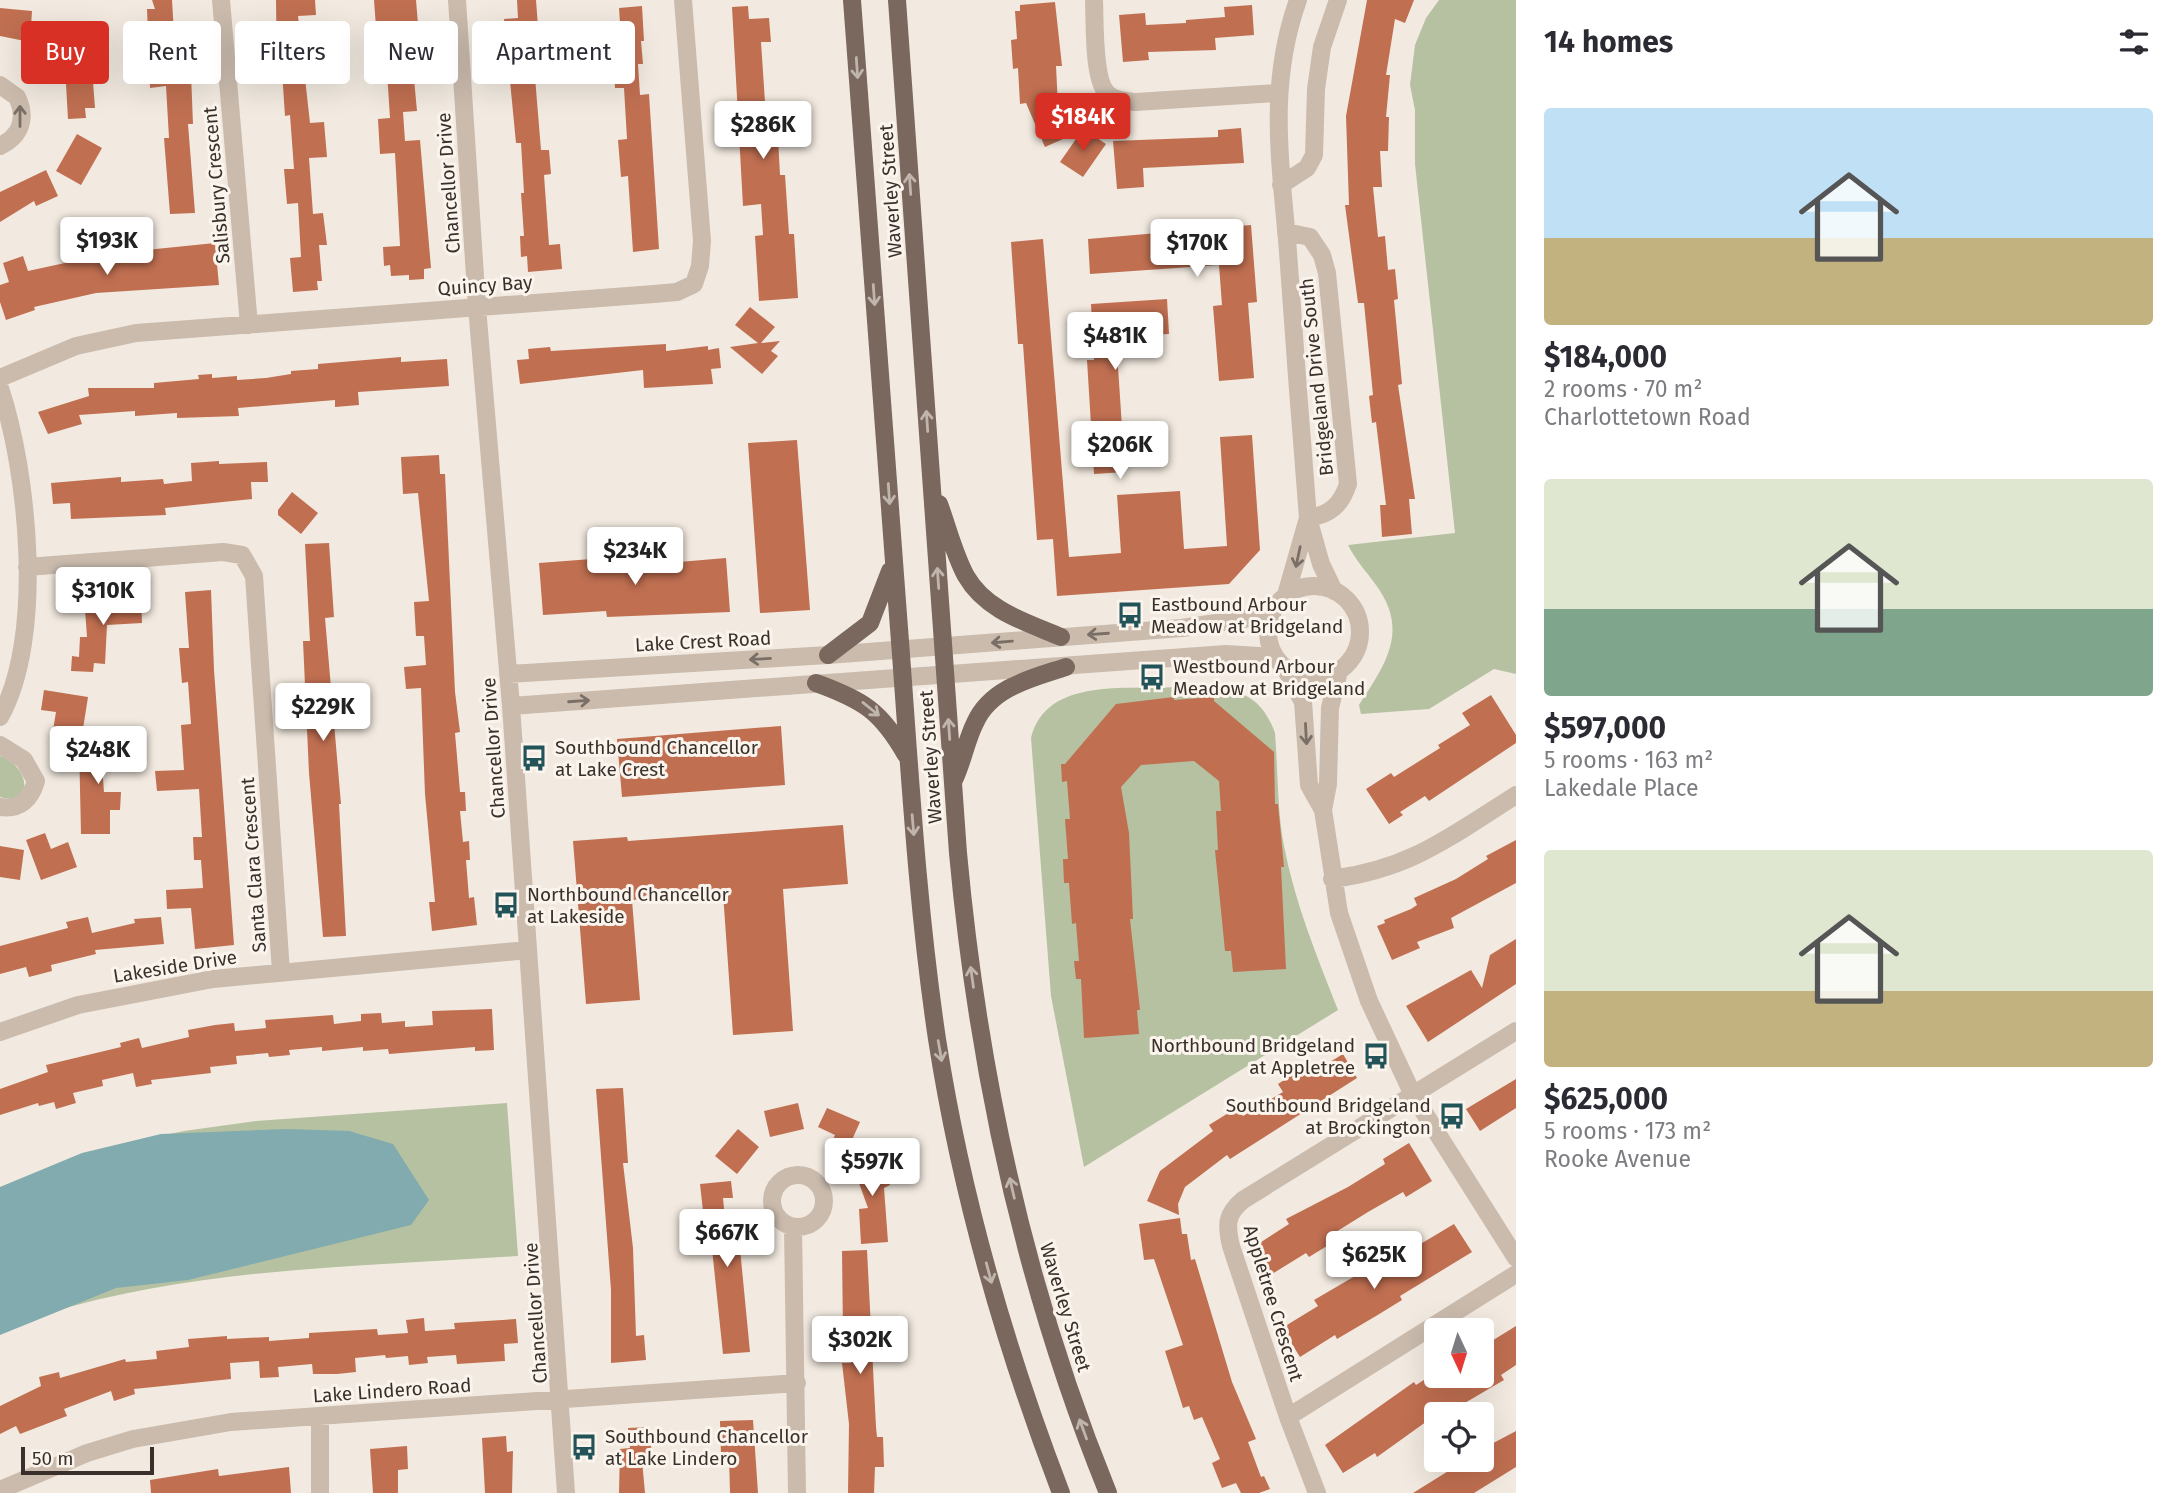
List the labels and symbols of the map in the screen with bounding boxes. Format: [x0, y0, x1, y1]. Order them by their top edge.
one-way arrow [851, 56, 864, 79]
pin: $184K [1034, 94, 1132, 153]
pin: $286K [714, 102, 812, 161]
one-way arrow [13, 105, 27, 128]
street label: Salisbury Crescent [198, 105, 235, 265]
street label: Chancellor Drive [432, 112, 465, 254]
street label: Waverley Street [874, 123, 907, 259]
one-way arrow [903, 173, 916, 196]
pin: $193K [58, 218, 156, 277]
pin: $170K [1148, 219, 1246, 279]
street label: Quincy Bay [437, 271, 534, 300]
street label: Bridgeland Drive South [1295, 277, 1338, 477]
one-way arrow [868, 283, 881, 306]
pin: $481K [1066, 312, 1164, 372]
one-way arrow [920, 410, 933, 432]
pin: $206K [1071, 421, 1169, 481]
one-way arrow [883, 482, 896, 505]
pin: $234K [586, 528, 684, 587]
one-way arrow [1290, 545, 1304, 568]
pin: $310K [54, 568, 152, 627]
one-way arrow [931, 568, 944, 590]
place label: Eastbound Arbour Meadow at Bridgeland [1151, 593, 1343, 638]
bus stop icon: Eastbound Arbour Meadow at Bridgeland [1115, 600, 1145, 630]
street label: Lake Crest Road [634, 626, 772, 657]
one-way arrow [1087, 628, 1110, 641]
one-way arrow [991, 636, 1014, 649]
one-way arrow [749, 653, 772, 666]
place label: Westbound Arbour Meadow at Bridgeland [1173, 655, 1365, 700]
bus stop icon: Westbound Arbour Meadow at Bridgeland [1137, 662, 1167, 692]
street label: Chancellor Drive [477, 677, 510, 819]
pin: $229K [274, 684, 372, 743]
street label: Waverley Street [914, 689, 947, 825]
one-way arrow [567, 694, 590, 707]
one-way arrow [862, 701, 880, 717]
one-way arrow [942, 718, 955, 741]
one-way arrow [1299, 722, 1312, 745]
pin: $248K [49, 726, 147, 786]
place label: Southbound Chancellor at Lake Crest [555, 736, 759, 781]
bus stop icon: Southbound Chancellor at Lake Crest [519, 743, 549, 773]
street label: Santa Clara Crescent [236, 776, 271, 953]
one-way arrow [907, 814, 920, 836]
place label: Northbound Chancellor at Lakeside [527, 883, 730, 928]
bus stop icon: Northbound Chancellor at Lakeside [491, 890, 521, 920]
street label: Lakeside Drive [112, 945, 239, 988]
one-way arrow [965, 966, 978, 988]
place label: Northbound Bridgeland at Appletree [1151, 1034, 1355, 1079]
one-way arrow [934, 1039, 947, 1062]
bus stop icon: Northbound Bridgeland at Appletree [1361, 1041, 1391, 1071]
place label: Southbound Bridgeland at Brockington [1226, 1094, 1431, 1139]
bus stop icon: Southbound Bridgeland at Brockington [1437, 1101, 1467, 1131]
pin: $597K [823, 1138, 921, 1198]
one-way arrow [1005, 1177, 1018, 1200]
pin: $667K [678, 1210, 776, 1269]
street label: Appletree Crescent [1239, 1222, 1308, 1384]
pin: $625K [1325, 1232, 1423, 1291]
street label: Waverley Street [1035, 1240, 1096, 1375]
street label: Chancellor Drive [519, 1242, 552, 1384]
one-way arrow [983, 1262, 996, 1284]
pin: $302K [811, 1316, 909, 1376]
north arrow [1424, 1318, 1494, 1388]
street label: Lake Lindero Road [312, 1373, 472, 1408]
one-way arrow [1076, 1419, 1089, 1441]
place label: Southbound Chancellor at Lake Lindero [605, 1425, 809, 1470]
bus stop icon: Southbound Chancellor at Lake Lindero [569, 1432, 599, 1462]
scale bar [21, 1444, 154, 1476]

